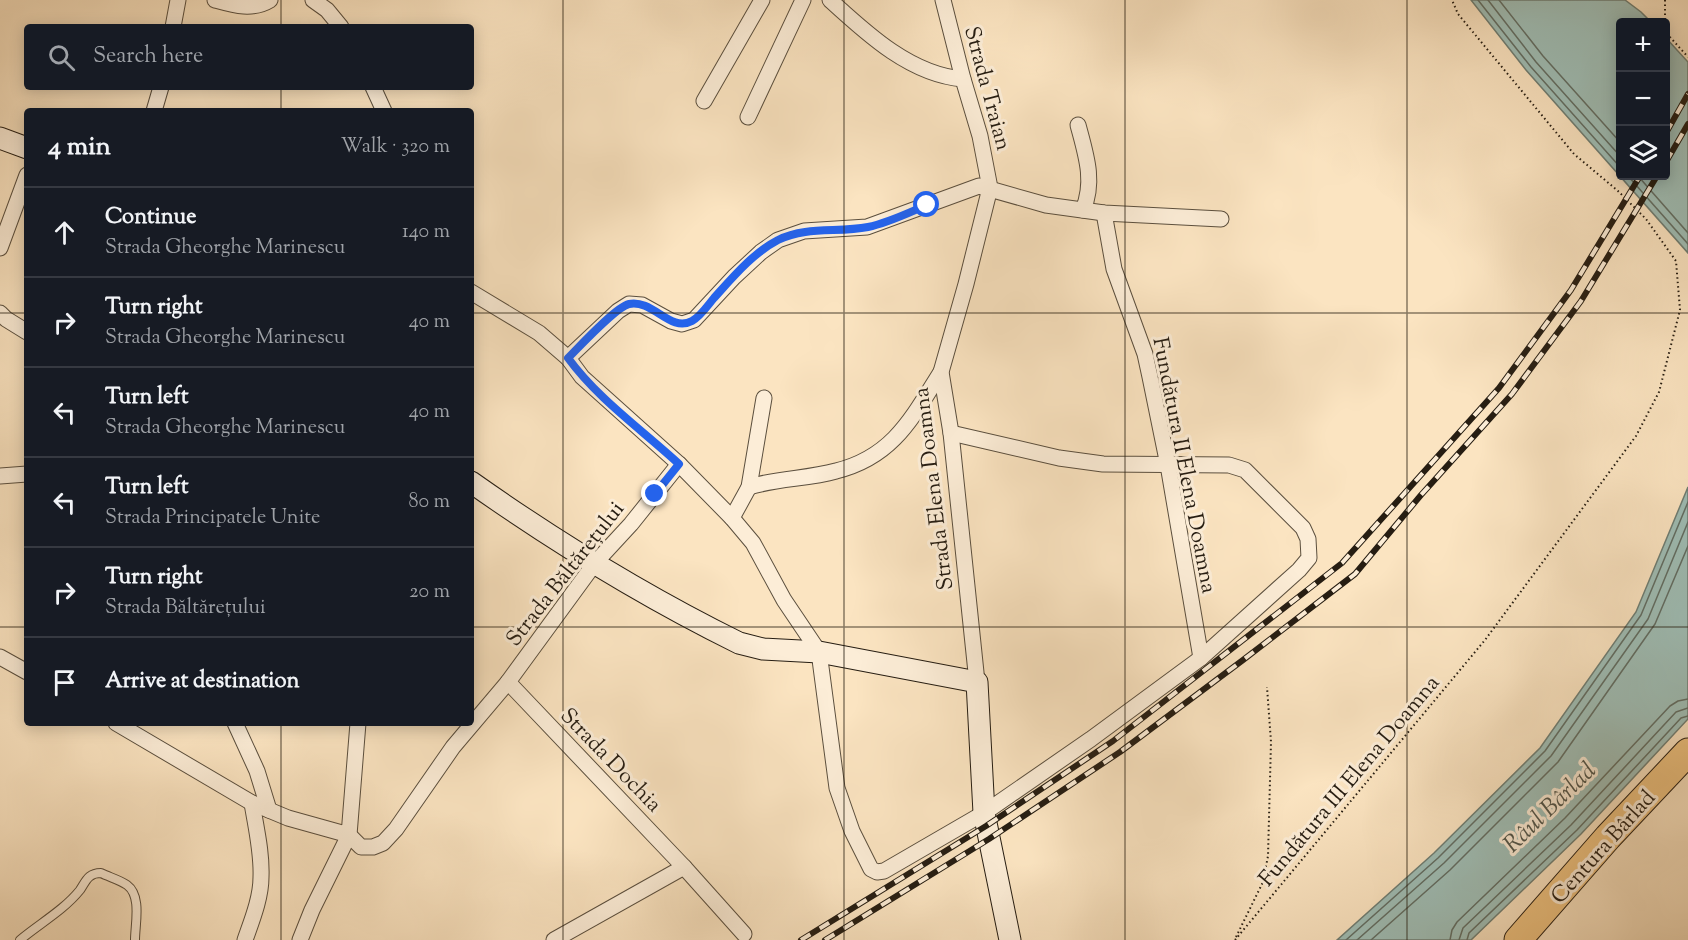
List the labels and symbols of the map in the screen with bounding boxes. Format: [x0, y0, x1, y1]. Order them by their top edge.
street label: Strada Traian [954, 23, 1018, 154]
route start [913, 191, 939, 217]
street label: Fundătura II Elena Doamna [1143, 335, 1224, 596]
street label: Strada Elena Doamna [907, 385, 963, 592]
route end [641, 480, 667, 506]
street label: Strada Băltărețului [499, 495, 633, 654]
street label: Fundătura III Elena Doamna [1252, 669, 1449, 895]
street label: Strada Dochia [552, 702, 668, 821]
water label: Râul Bârlad [1496, 755, 1604, 861]
street label: Centura Bârlad [1544, 784, 1664, 912]

